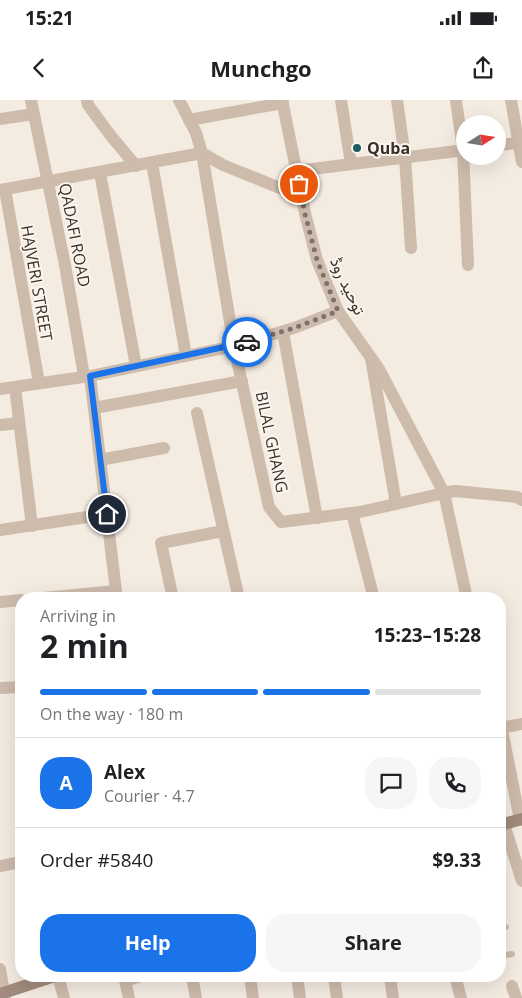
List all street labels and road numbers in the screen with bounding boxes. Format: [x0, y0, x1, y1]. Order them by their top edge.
street label: QADAFI ROAD [54, 181, 96, 289]
street label: HAJVERI STREET [16, 223, 58, 343]
street label: توحید روڈ [325, 254, 371, 318]
street label: BILAL GHANG [251, 389, 293, 495]

